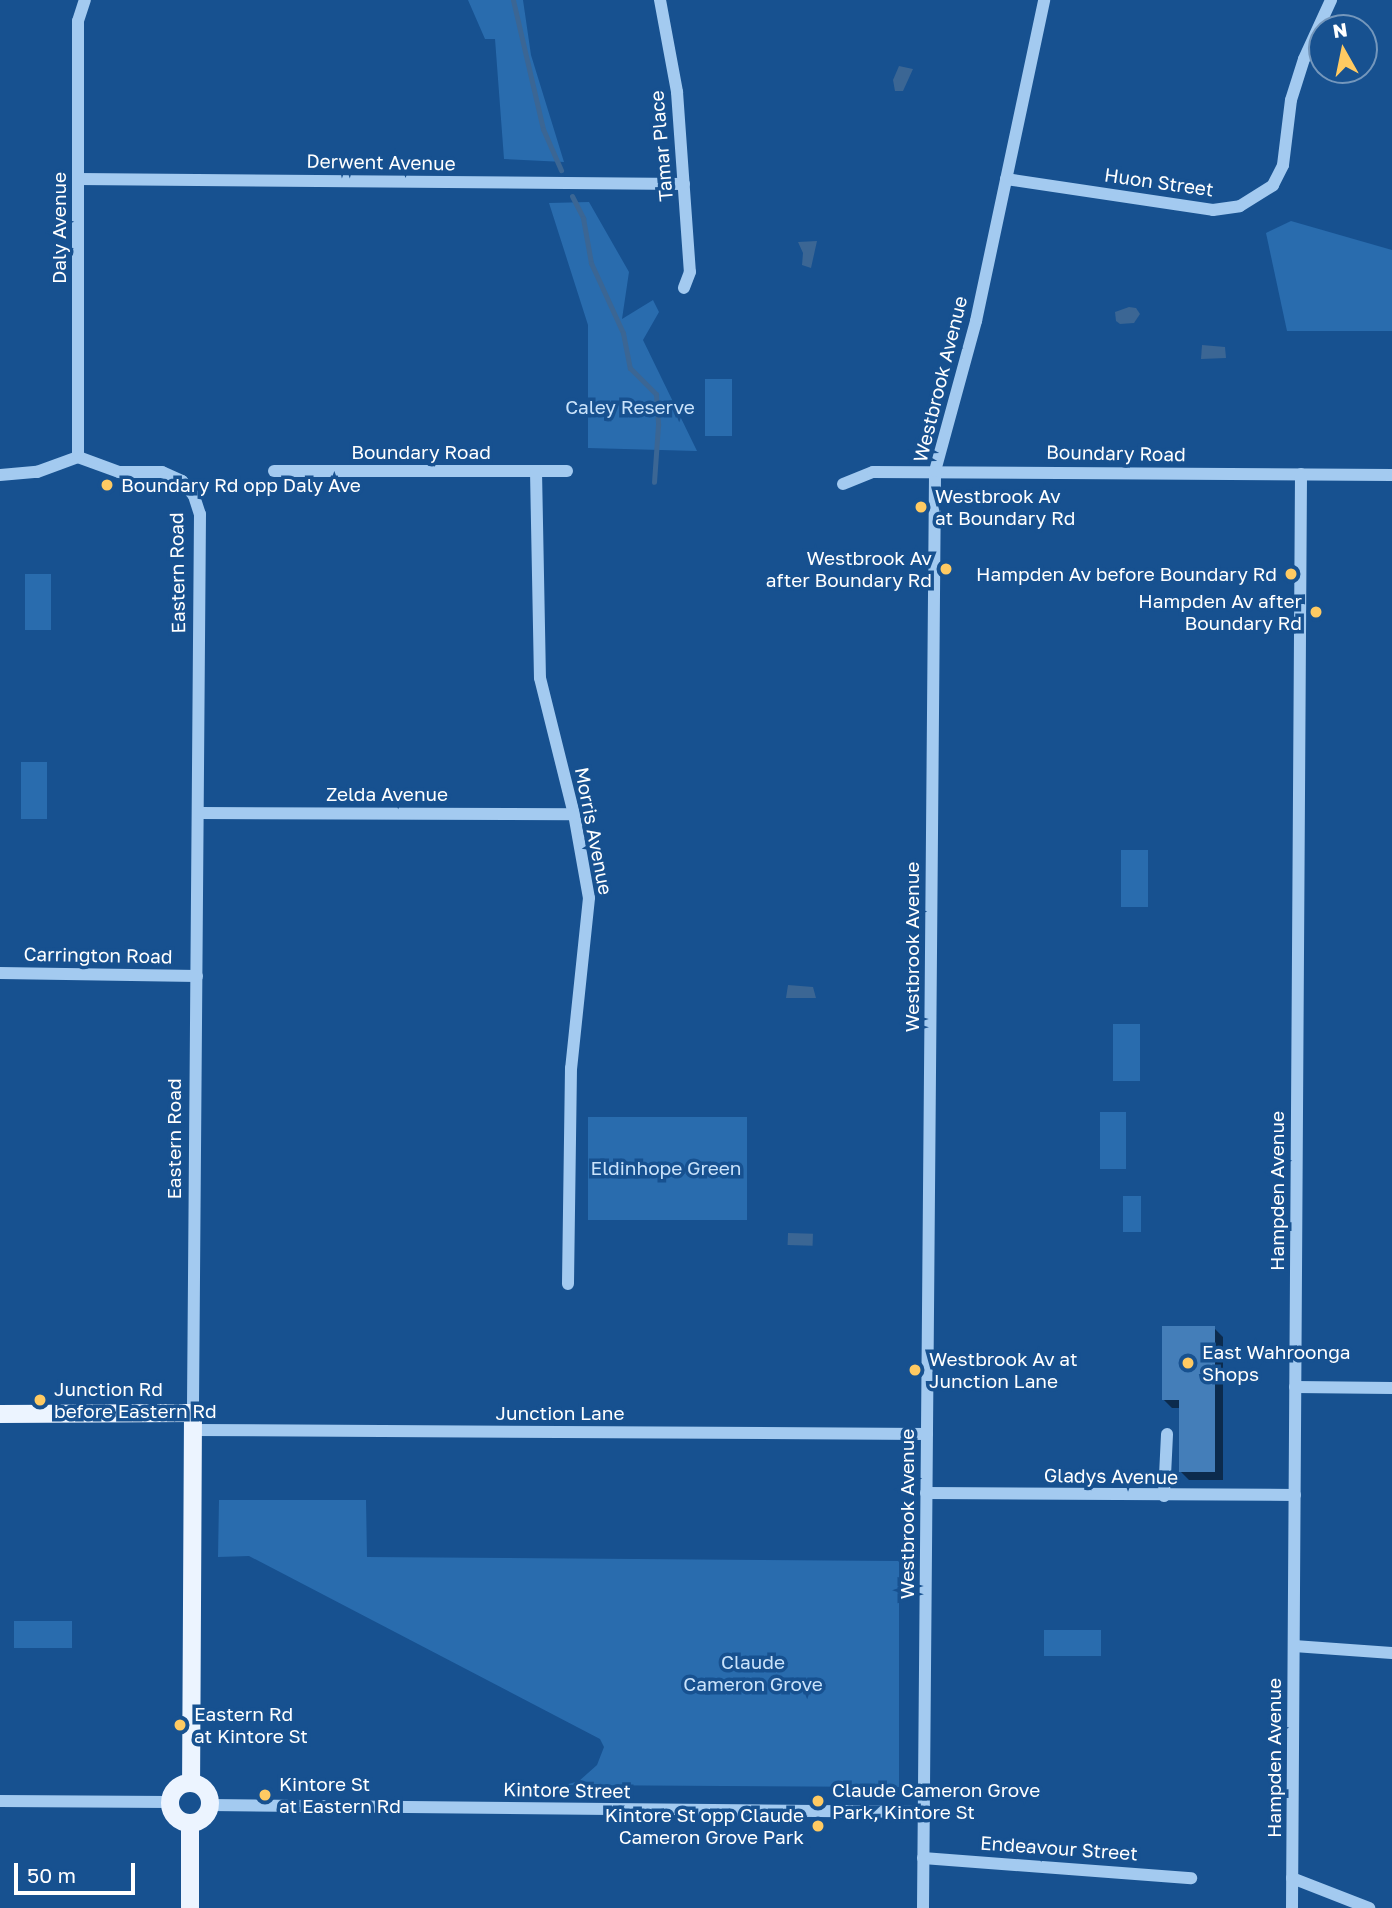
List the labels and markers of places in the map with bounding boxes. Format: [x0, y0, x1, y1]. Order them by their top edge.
place label: Boundary Rd opp Daly Ave [121, 474, 361, 496]
marker: Boundary Rd opp Daly Ave [99, 477, 115, 493]
place label: Westbrook Av at Boundary Rd [935, 485, 1075, 529]
marker: Westbrook Av at Boundary Rd [913, 499, 929, 515]
place label: Westbrook Av after Boundary Rd [766, 547, 932, 591]
marker: Westbrook Av after Boundary Rd [938, 561, 954, 577]
place label: Hampden Av before Boundary Rd [976, 563, 1277, 585]
marker: Hampden Av before Boundary Rd [1283, 566, 1299, 582]
place label: Hampden Av after Boundary Rd [1138, 590, 1302, 634]
marker: Hampden Av after Boundary Rd [1308, 604, 1324, 620]
place label: East Wahroonga Shops [1202, 1341, 1351, 1385]
place label: Westbrook Av at Junction Lane [929, 1348, 1077, 1392]
marker: East Wahroonga Shops [1180, 1355, 1196, 1371]
marker: Westbrook Av at Junction Lane [907, 1362, 923, 1378]
place label: Junction Rd before Eastern Rd [54, 1378, 217, 1422]
marker: Junction Rd before Eastern Rd [32, 1392, 48, 1408]
place label: Eastern Rd at Kintore St [194, 1703, 308, 1747]
marker: Eastern Rd at Kintore St [172, 1717, 188, 1733]
place label: Kintore St at Eastern Rd [279, 1773, 401, 1817]
place label: Claude Cameron Grove Park, Kintore St [832, 1779, 1040, 1823]
marker: Kintore St at Eastern Rd [257, 1787, 273, 1803]
marker: Claude Cameron Grove Park, Kintore St [810, 1793, 826, 1809]
place label: Kintore St opp Claude Cameron Grove Park [605, 1804, 804, 1848]
marker: Kintore St opp Claude Cameron Grove Park [810, 1818, 826, 1834]

